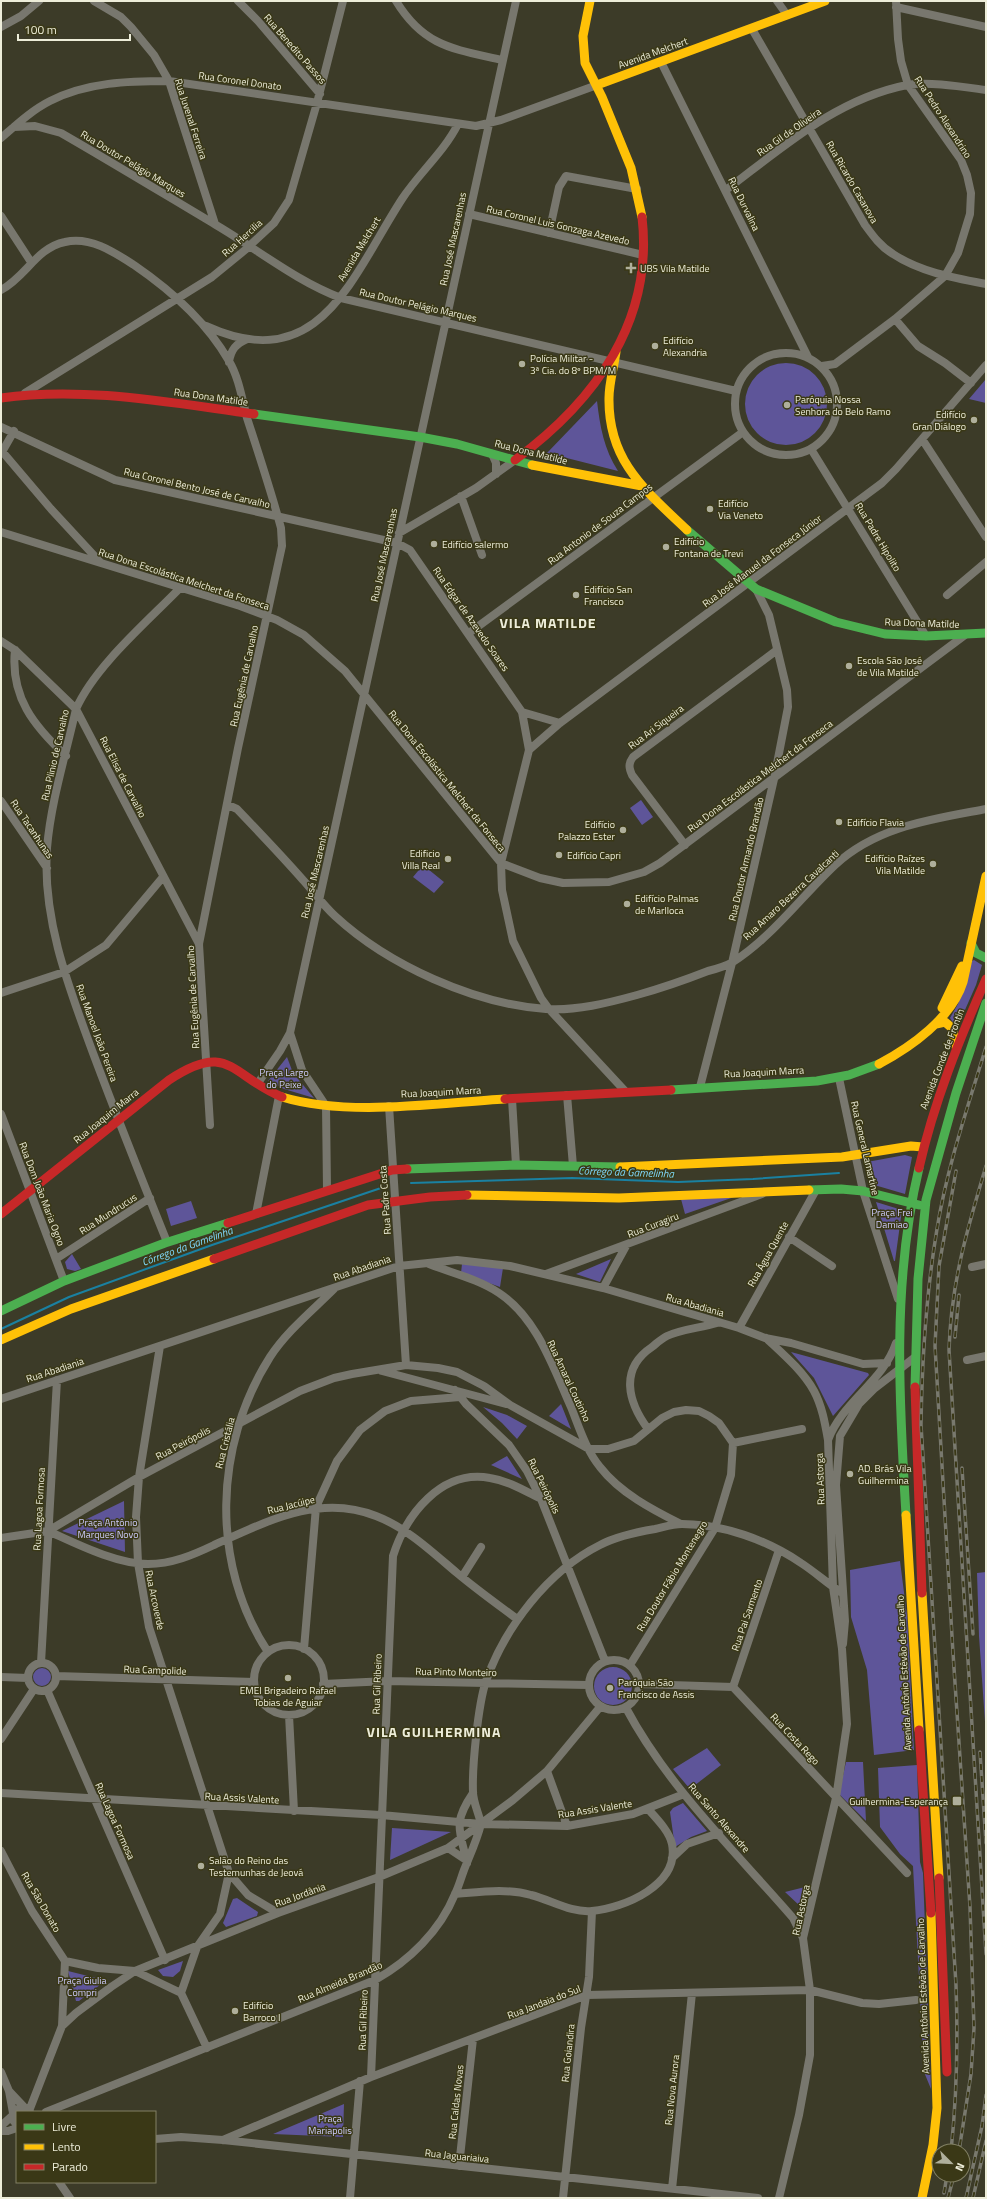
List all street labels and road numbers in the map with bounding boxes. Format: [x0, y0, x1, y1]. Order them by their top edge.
street label: Rua Benedito Passos [260, 11, 330, 88]
street label: Avenida Melchert [616, 33, 690, 73]
street label: Rua Coronel Donato [197, 68, 283, 94]
street label: Rua Pedro Alexandrino [911, 73, 975, 161]
street label: Rua Juvenal Ferreira [171, 77, 211, 161]
street label: Rua Gil de Oliveira [754, 104, 824, 160]
street label: Rua Doutor Pelágio Marques [78, 127, 189, 202]
street label: Rua Ricardo Casanova [822, 138, 882, 226]
street label: Rua Durvalina [724, 174, 764, 234]
street label: Rua José Mascarenhas [436, 191, 470, 287]
street label: Rua Coronel Luis Gonzaga Azevedo [485, 201, 631, 249]
street label: Avenida Melchert [334, 213, 384, 284]
street label: Rua Hercilia [218, 216, 266, 260]
street label: Rua Doutor Pelágio Marques [358, 284, 479, 326]
street label: Rua Dona Matilde [173, 384, 249, 410]
street label: Rua Dona Matilde [493, 436, 569, 468]
street label: Rua Coronel Bento José de Carvalho [122, 464, 272, 512]
street label: Rua Antonio de Souza Campos [544, 479, 656, 569]
street label: Rua Padre Hipolito [851, 500, 905, 574]
street label: Rua José Mascarenhas [367, 507, 401, 603]
street label: Rua José Manuel da Fonseca Júnior [699, 511, 825, 611]
street label: Rua Dona Escolástica Melchert da Fonseca [97, 544, 271, 614]
street label: Rua Edgar de Azevedo Soares [429, 564, 513, 675]
street label: Rua Dona Matilde [884, 614, 960, 632]
street label: Rua Eugênia de Carvalho [226, 624, 262, 728]
street label: Rua Ari Siqueira [625, 701, 687, 753]
street label: Rua Dona Escolástica Melchert da Fonseca [385, 707, 509, 855]
street label: Rua Plinio de Carvalho [37, 708, 73, 802]
street label: Rua Dona Escolástica Melchert da Fonseca [684, 716, 836, 836]
street label: Rua Elisa de Carvalho [96, 734, 150, 820]
street label: Rua Tacanhunas [7, 796, 58, 862]
street label: Rua Doutor Armando Brandão [724, 796, 768, 922]
street label: Rua José Mascarenhas [297, 824, 333, 920]
street label: Rua Amaro Bezerra Cavalcanti [740, 846, 842, 944]
street label: Rua Eugênia de Carvalho [183, 945, 203, 1049]
street label: Rua Manoel João Pereira [72, 982, 122, 1084]
street label: Avenida Conde de Frontin [916, 1006, 968, 1112]
street label: Rua Joaquim Marra [723, 1062, 805, 1082]
street label: Rua Joaquim Marra [400, 1082, 482, 1102]
street label: Rua Joaquim Marra [70, 1085, 142, 1147]
street label: Rua General Lamartine [847, 1100, 883, 1196]
street label: Rua Dom João Maria Ogno [15, 1140, 69, 1248]
street label: Rua Padre Costa [375, 1165, 395, 1235]
street label: Rua Mundrucus [76, 1190, 140, 1238]
street label: Rua Curagiru [625, 1208, 681, 1242]
street label: Rua Água Quente [744, 1218, 792, 1290]
street label: Rua Abadiania [331, 1251, 393, 1285]
street label: Rua Abadiania [664, 1290, 726, 1320]
street label: Rua Amaral Coutinho [543, 1338, 595, 1424]
street label: Rua Abadiania [24, 1354, 86, 1386]
street label: Rua Cristália [211, 1416, 239, 1470]
street label: Rua Peirópolis [153, 1422, 213, 1464]
street label: Rua Astorga [812, 1453, 828, 1505]
street label: Rua Peirópolis [524, 1456, 564, 1517]
street label: Rua Lagoa Formosa [29, 1467, 49, 1551]
street label: Rua Jacúipe [266, 1492, 316, 1518]
street label: Rua Doutor Fábio Montenegro [633, 1518, 711, 1634]
street label: Rua Arcoverde [141, 1569, 169, 1631]
street label: Rua Pai Sarmento [728, 1577, 766, 1653]
street label: Avenida Antônio Estêvão de Carvalho [892, 1595, 916, 1751]
street label: Rua Gil Ribeiro [368, 1653, 386, 1715]
street label: Rua Campolide [123, 1661, 187, 1679]
street label: Rua Pinto Monteiro [415, 1664, 497, 1680]
street label: Rua Costa Rego [767, 1710, 823, 1768]
street label: Rua Lagoa Formosa [91, 1780, 139, 1862]
street label: Rua Santo Alexandre [685, 1780, 753, 1856]
street label: Rua Assis Valente [204, 1789, 280, 1807]
street label: Rua Assis Valente [557, 1796, 633, 1822]
street label: Rua São Donato [18, 1869, 64, 1935]
street label: Rua Jordânia [273, 1879, 327, 1911]
street label: Rua Astorga [788, 1883, 814, 1937]
street label: Avenida Antônio Estêvão de Carvalho [913, 1918, 933, 2074]
street label: Rua Almeida Brandão [295, 1957, 385, 2007]
street label: Rua Jandaia do Sul [505, 1981, 583, 2023]
street label: Rua Gil Ribeiro [354, 1989, 372, 2051]
street label: Rua Goiandira [557, 2023, 579, 2083]
street label: Rua Nova Aurora [661, 2054, 683, 2126]
street label: Rua Caldas Novas [445, 2064, 467, 2140]
street label: Rua Jaguariaiva [424, 2145, 490, 2167]

